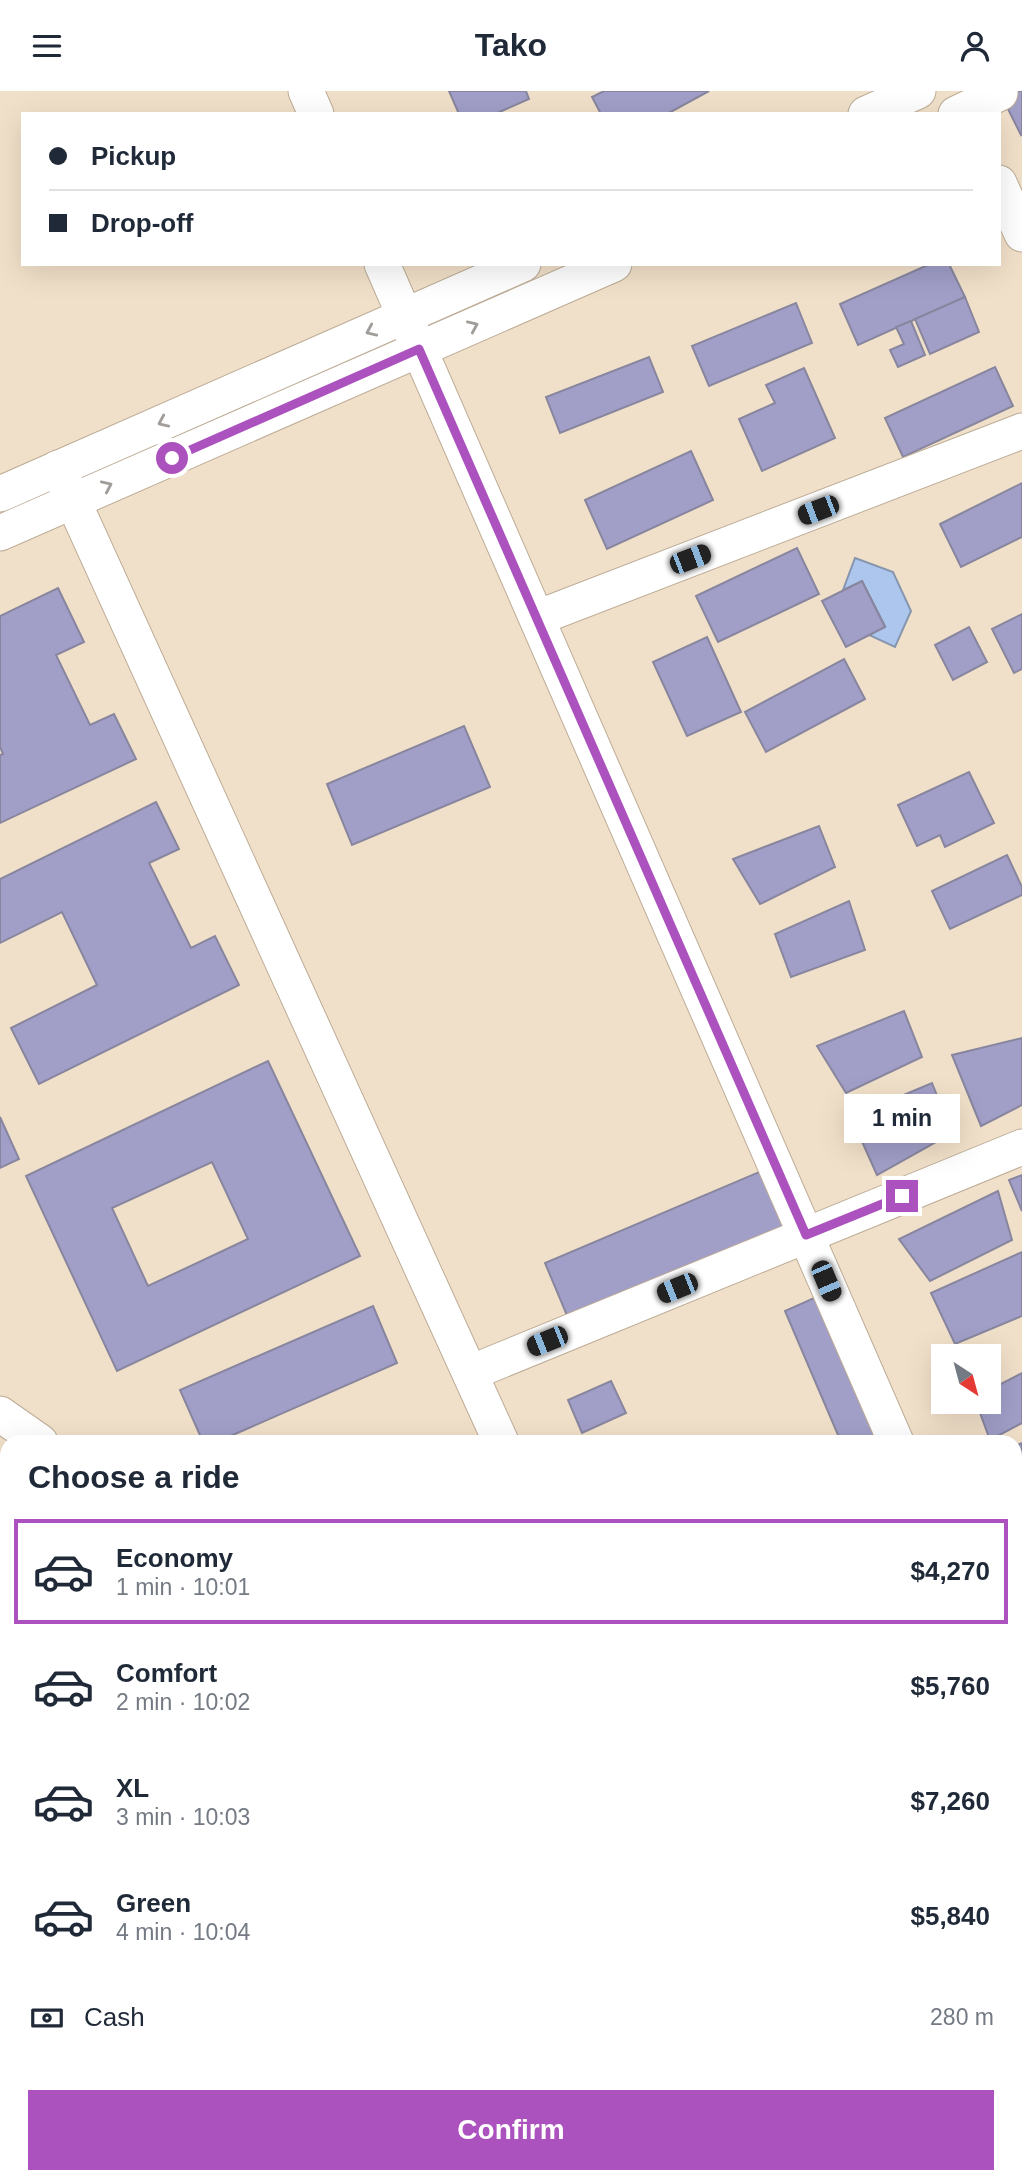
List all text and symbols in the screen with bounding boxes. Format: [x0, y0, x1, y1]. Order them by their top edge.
icon: menu [28, 27, 66, 65]
text: Tako [475, 27, 547, 63]
icon: person [956, 27, 994, 65]
text: Pickup [91, 141, 176, 171]
text: Drop-off [91, 208, 194, 238]
one-way arrow [466, 320, 478, 334]
one-way arrow [366, 323, 378, 337]
one-way arrow [157, 414, 170, 428]
route start [156, 442, 188, 474]
one-way arrow [100, 480, 113, 494]
car [795, 493, 842, 527]
car [667, 542, 714, 576]
callout: 1 min [844, 1095, 960, 1143]
text: 1 min [872, 1105, 932, 1131]
route end [886, 1180, 918, 1212]
car [809, 1258, 844, 1304]
car [654, 1270, 701, 1306]
car [524, 1323, 571, 1359]
north arrow [931, 1344, 1001, 1414]
map controls [931, 1344, 1001, 1414]
text: Choose a ride [28, 1459, 240, 1495]
icon: car [32, 1540, 95, 1603]
text: Economy [116, 1543, 233, 1573]
text: $4,270 [910, 1556, 990, 1586]
text: 1 min · 10:01 [116, 1574, 250, 1600]
icon: car [32, 1655, 95, 1718]
text: Comfort [116, 1658, 217, 1688]
text: $5,760 [910, 1671, 990, 1701]
text: 2 min · 10:02 [116, 1689, 250, 1715]
icon: car [32, 1770, 95, 1833]
text: XL [116, 1773, 149, 1803]
text: $7,260 [910, 1786, 990, 1816]
text: 3 min · 10:03 [116, 1804, 250, 1830]
icon: car [32, 1885, 95, 1948]
text: Green [116, 1888, 191, 1918]
text: $5,840 [910, 1901, 990, 1931]
text: 4 min · 10:04 [116, 1919, 250, 1945]
icon: cash [28, 1999, 66, 2037]
text: Cash [84, 2002, 145, 2032]
text: 280 m [930, 2004, 994, 2030]
button: Confirm [28, 2090, 994, 2170]

